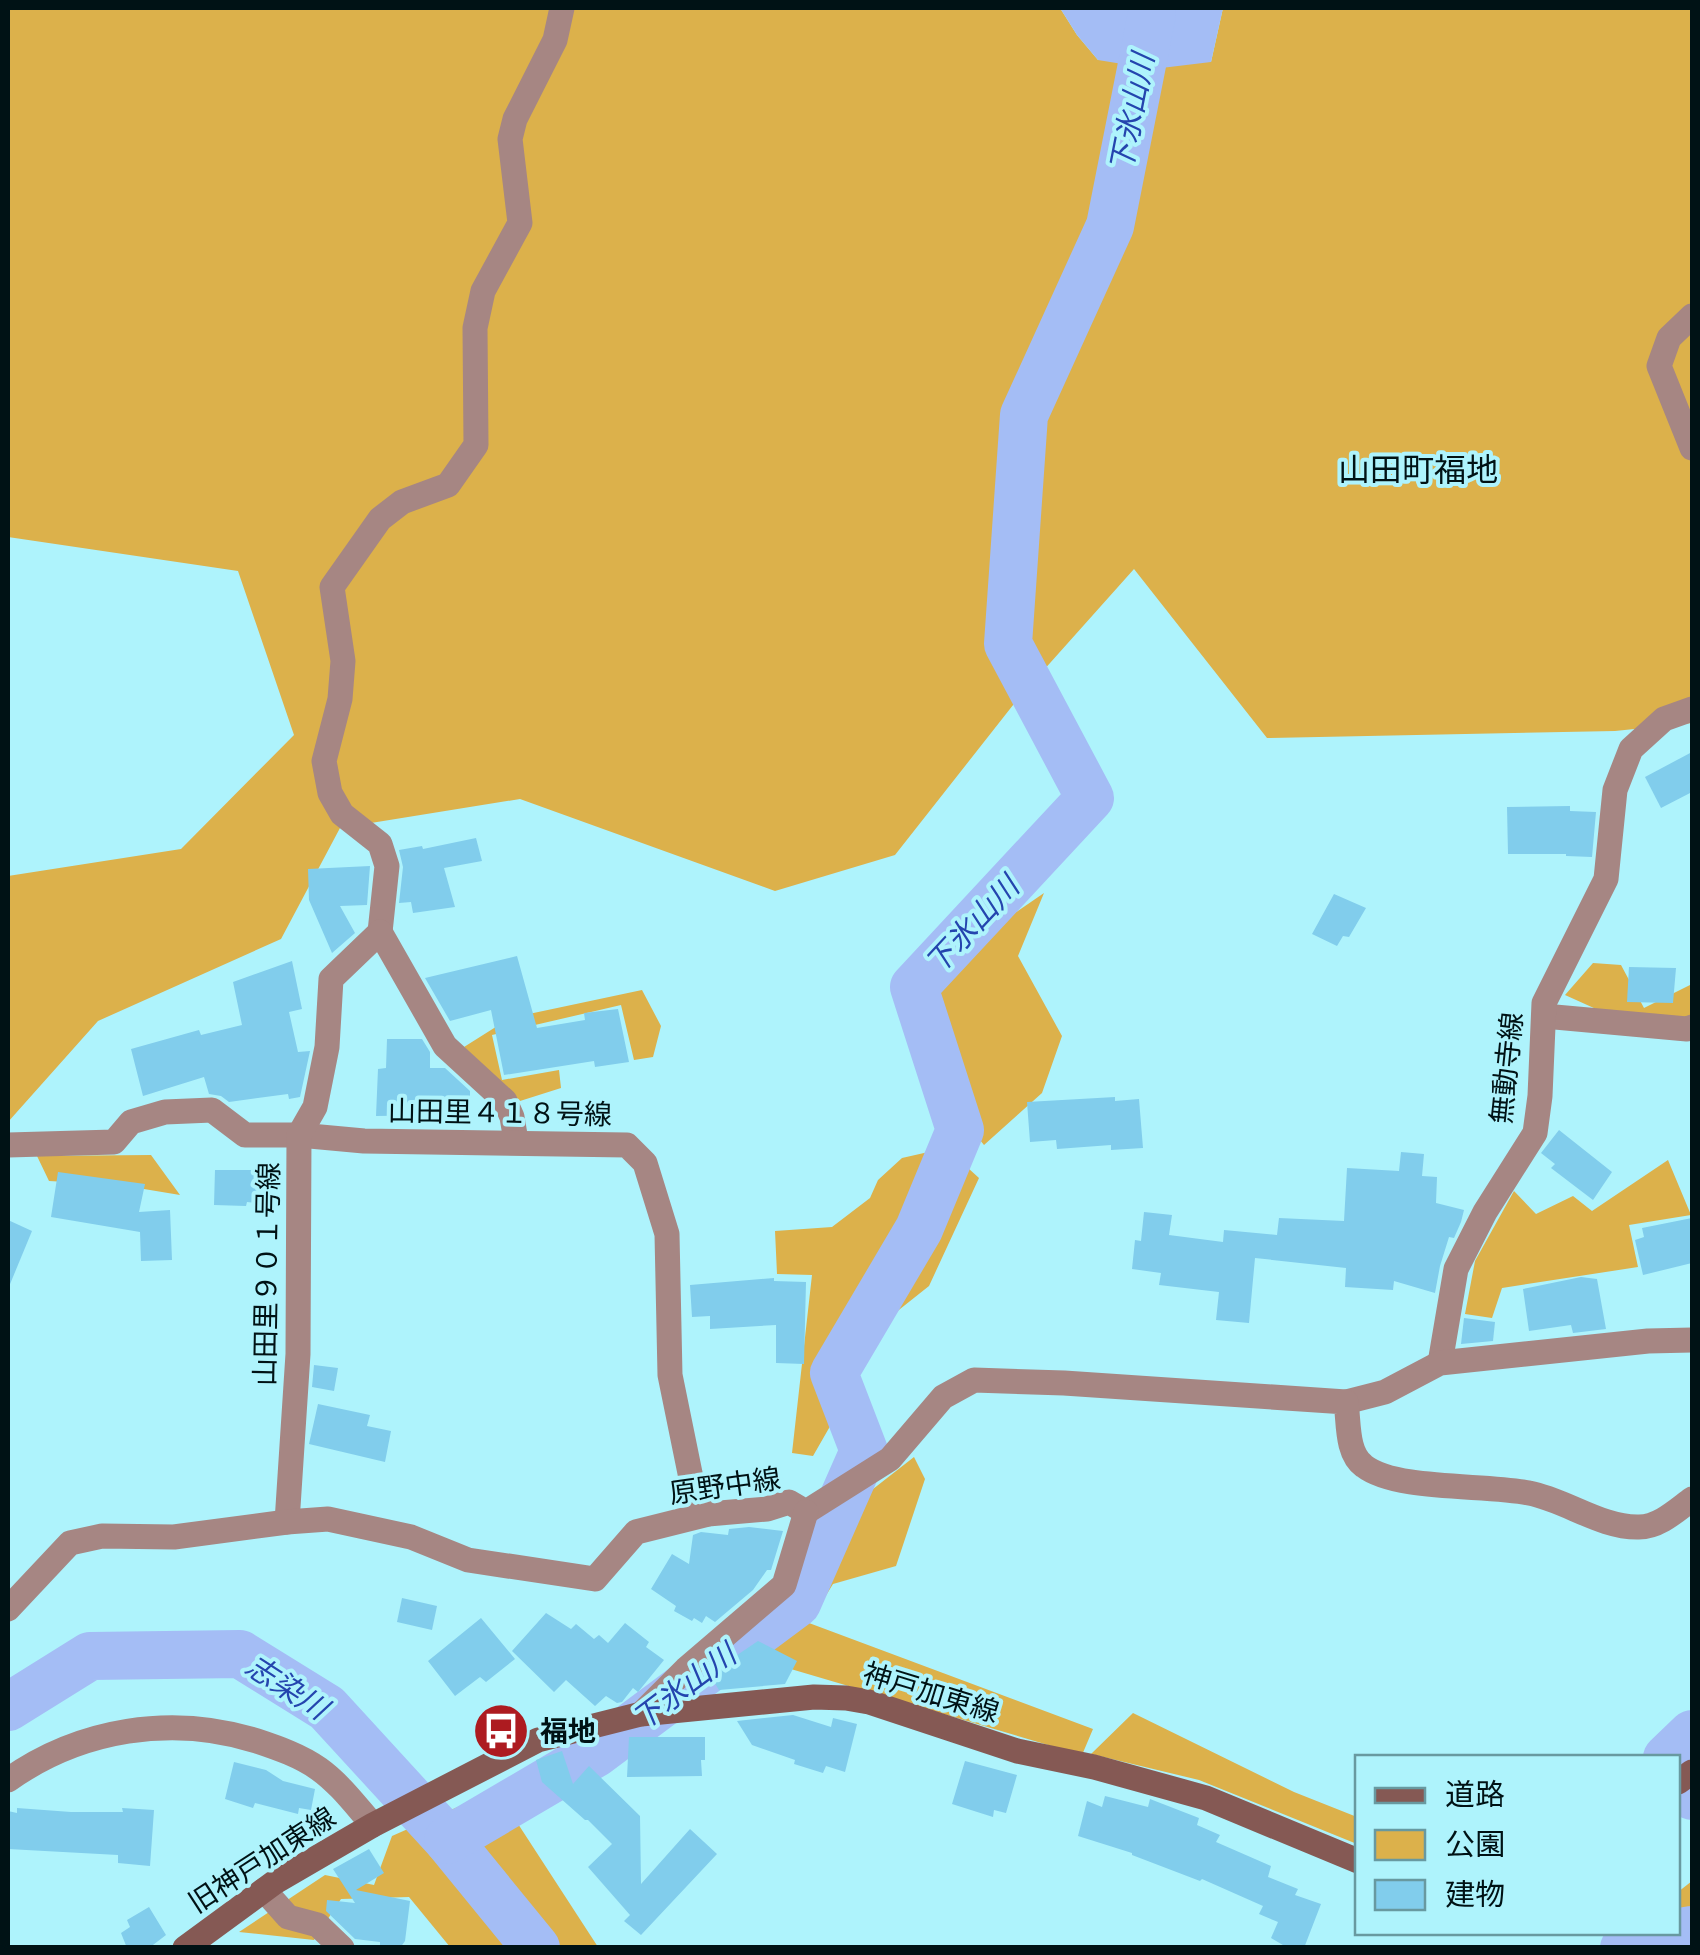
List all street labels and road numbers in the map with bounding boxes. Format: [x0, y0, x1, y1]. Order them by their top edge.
street label: 無動寺線 [1484, 1010, 1530, 1126]
street label: 山田里４１８号線 [388, 1094, 612, 1132]
street label: 山田里９０１号線 [248, 1162, 286, 1386]
street label: 原野中線 [667, 1461, 783, 1511]
street label: 神戸加東線 [859, 1656, 1003, 1730]
street label: 旧神戸加東線 [182, 1800, 342, 1920]

